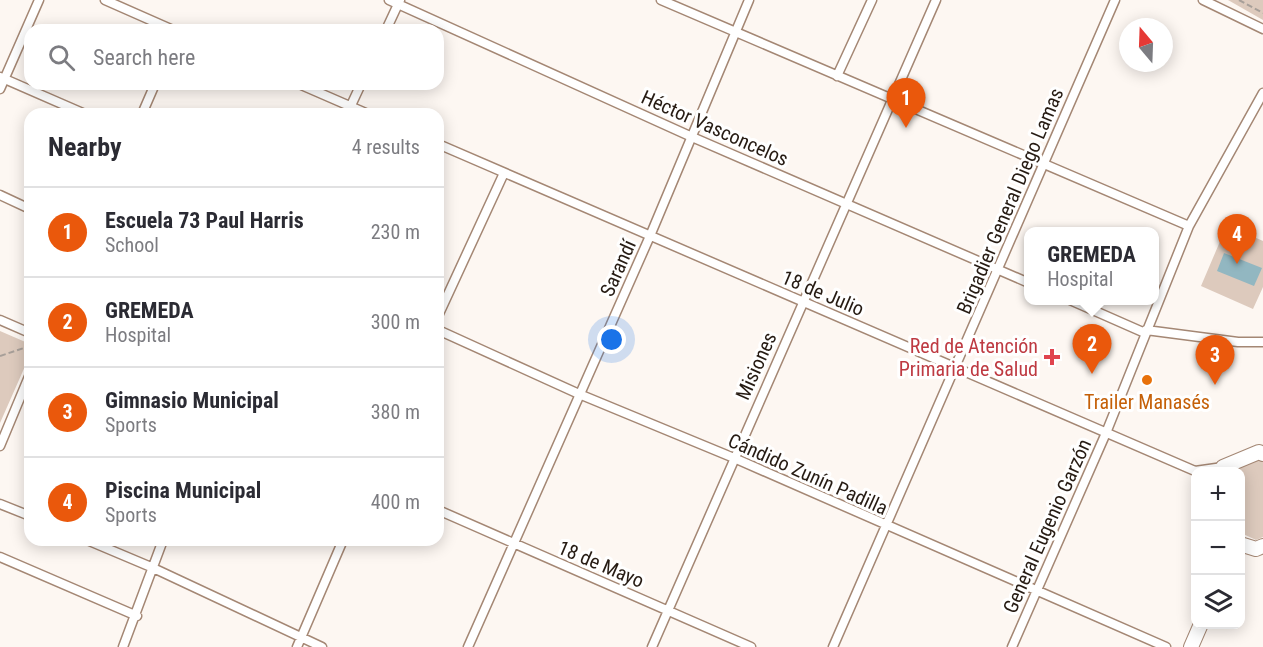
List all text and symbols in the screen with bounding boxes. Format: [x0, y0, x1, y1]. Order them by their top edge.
north arrow [1119, 18, 1173, 72]
search box [24, 24, 444, 90]
icon: search [45, 41, 78, 74]
text: Search here [93, 45, 195, 70]
pin: 1 [886, 78, 926, 128]
street label: Brigadier General Diego Lamas [951, 84, 1069, 318]
street label: Héctor Vasconcelos [638, 85, 792, 171]
text: Nearby [48, 132, 122, 162]
text: 4 results [352, 135, 420, 159]
text: Escuela 73 Paul Harris [105, 208, 304, 233]
pin: 4 [1218, 214, 1256, 264]
text: 1 [62, 220, 73, 244]
text: 230 m [371, 220, 420, 244]
popup [1024, 227, 1159, 305]
text: School [105, 233, 159, 257]
street label: Sarandí [595, 235, 642, 300]
text: GREMEDA [1047, 242, 1136, 267]
street label: 18 de Julio [778, 265, 868, 321]
text: Hospital [1047, 267, 1113, 291]
text: GREMEDA [105, 298, 194, 323]
text: 2 [62, 310, 73, 334]
text: 300 m [371, 310, 420, 334]
text: Hospital [105, 323, 171, 347]
pin: 2 [1072, 324, 1112, 374]
your location [597, 325, 626, 354]
street label: Misiones [730, 328, 782, 404]
place label: Red de Atención Primaria de Salud [899, 334, 1038, 381]
pin: 3 [1196, 336, 1234, 385]
marker: Red de Atención Primaria de Salud [1043, 348, 1061, 366]
marker: Trailer Manasés [1140, 373, 1154, 387]
text: Gimnasio Municipal [105, 388, 279, 413]
place label: Trailer Manasés [1084, 390, 1210, 414]
text: 3 [62, 400, 73, 424]
text: 380 m [371, 400, 420, 424]
text: Sports [105, 413, 157, 437]
street label: Cándido Zunín Padilla [725, 428, 891, 520]
street label: General Eugenio Garzón [998, 435, 1096, 617]
map controls [1191, 467, 1245, 629]
button: + [1191, 467, 1245, 521]
text: Piscina Municipal [105, 478, 261, 503]
text: 4 [62, 490, 73, 514]
text: 400 m [371, 490, 420, 514]
text: Sports [105, 503, 157, 527]
button: − [1191, 521, 1245, 575]
street label: 18 de Mayo [554, 535, 648, 593]
button: layers [1191, 575, 1245, 629]

